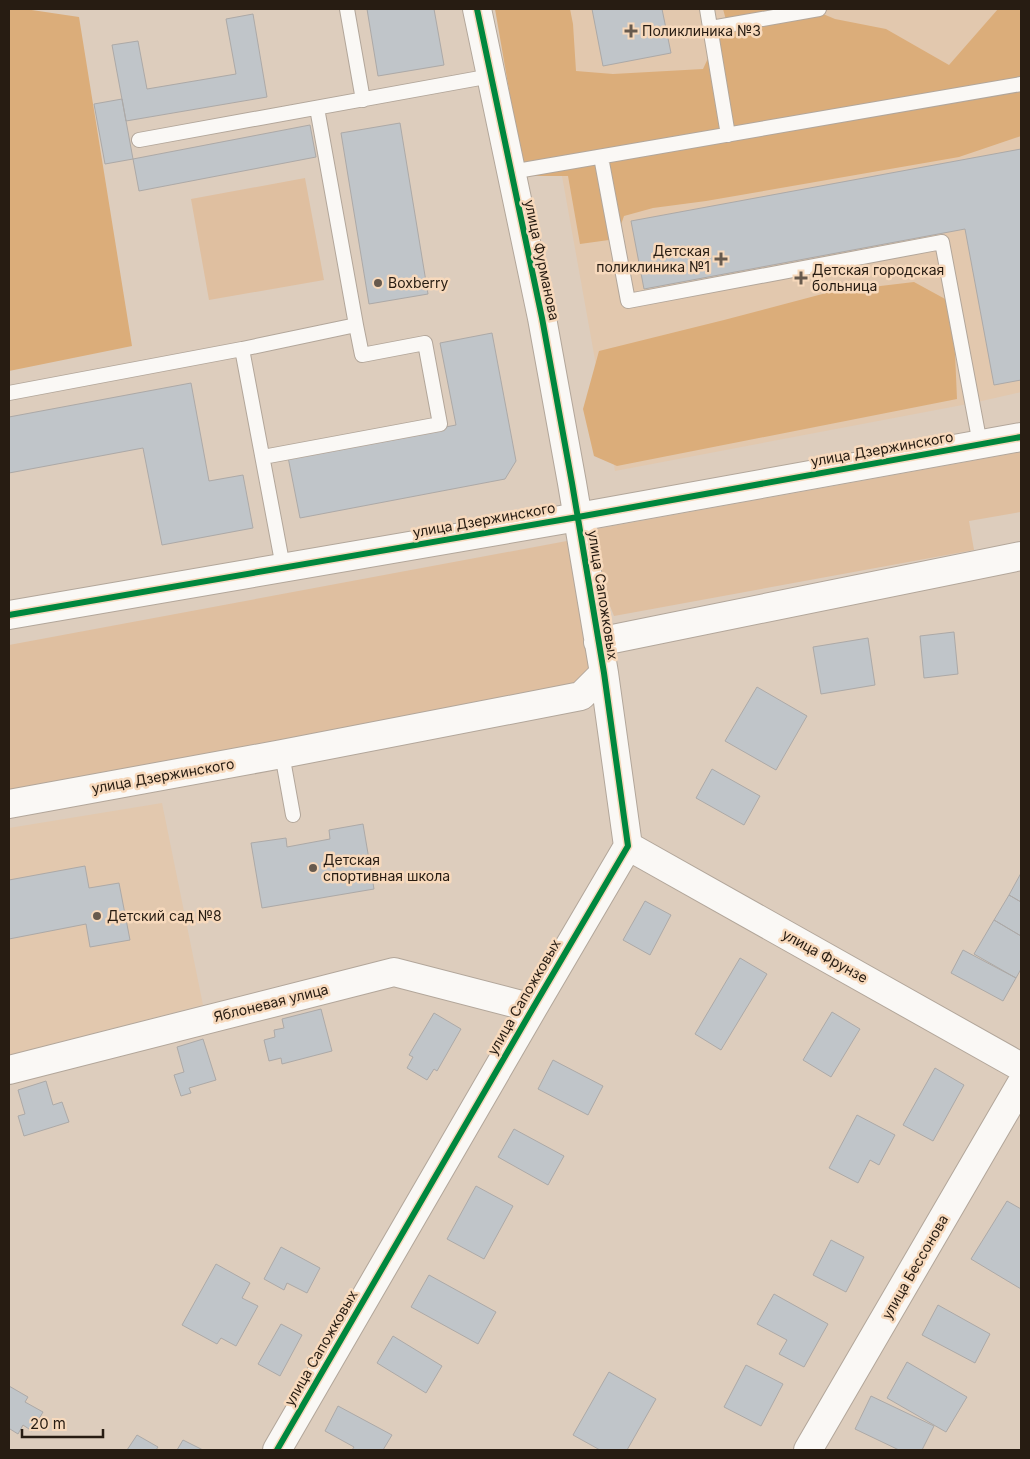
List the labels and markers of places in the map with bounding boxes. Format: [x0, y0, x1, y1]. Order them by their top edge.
place label: Поликлиника №3 [642, 22, 761, 39]
marker: Поликлиника №3 [624, 24, 638, 38]
place label: Детская поликлиника №1 [596, 242, 710, 275]
marker: Детская поликлиника №1 [714, 252, 728, 266]
place label: Детская городская больница [812, 261, 944, 294]
marker: Детская городская больница [794, 271, 808, 285]
place label: Boxberry [388, 274, 449, 291]
marker: Boxberry [372, 277, 384, 289]
place label: Детская спортивная школа [323, 851, 450, 884]
marker: Детская спортивная школа [307, 862, 319, 874]
place label: Детский сад №8 [107, 907, 222, 924]
marker: Детский сад №8 [91, 910, 103, 922]

